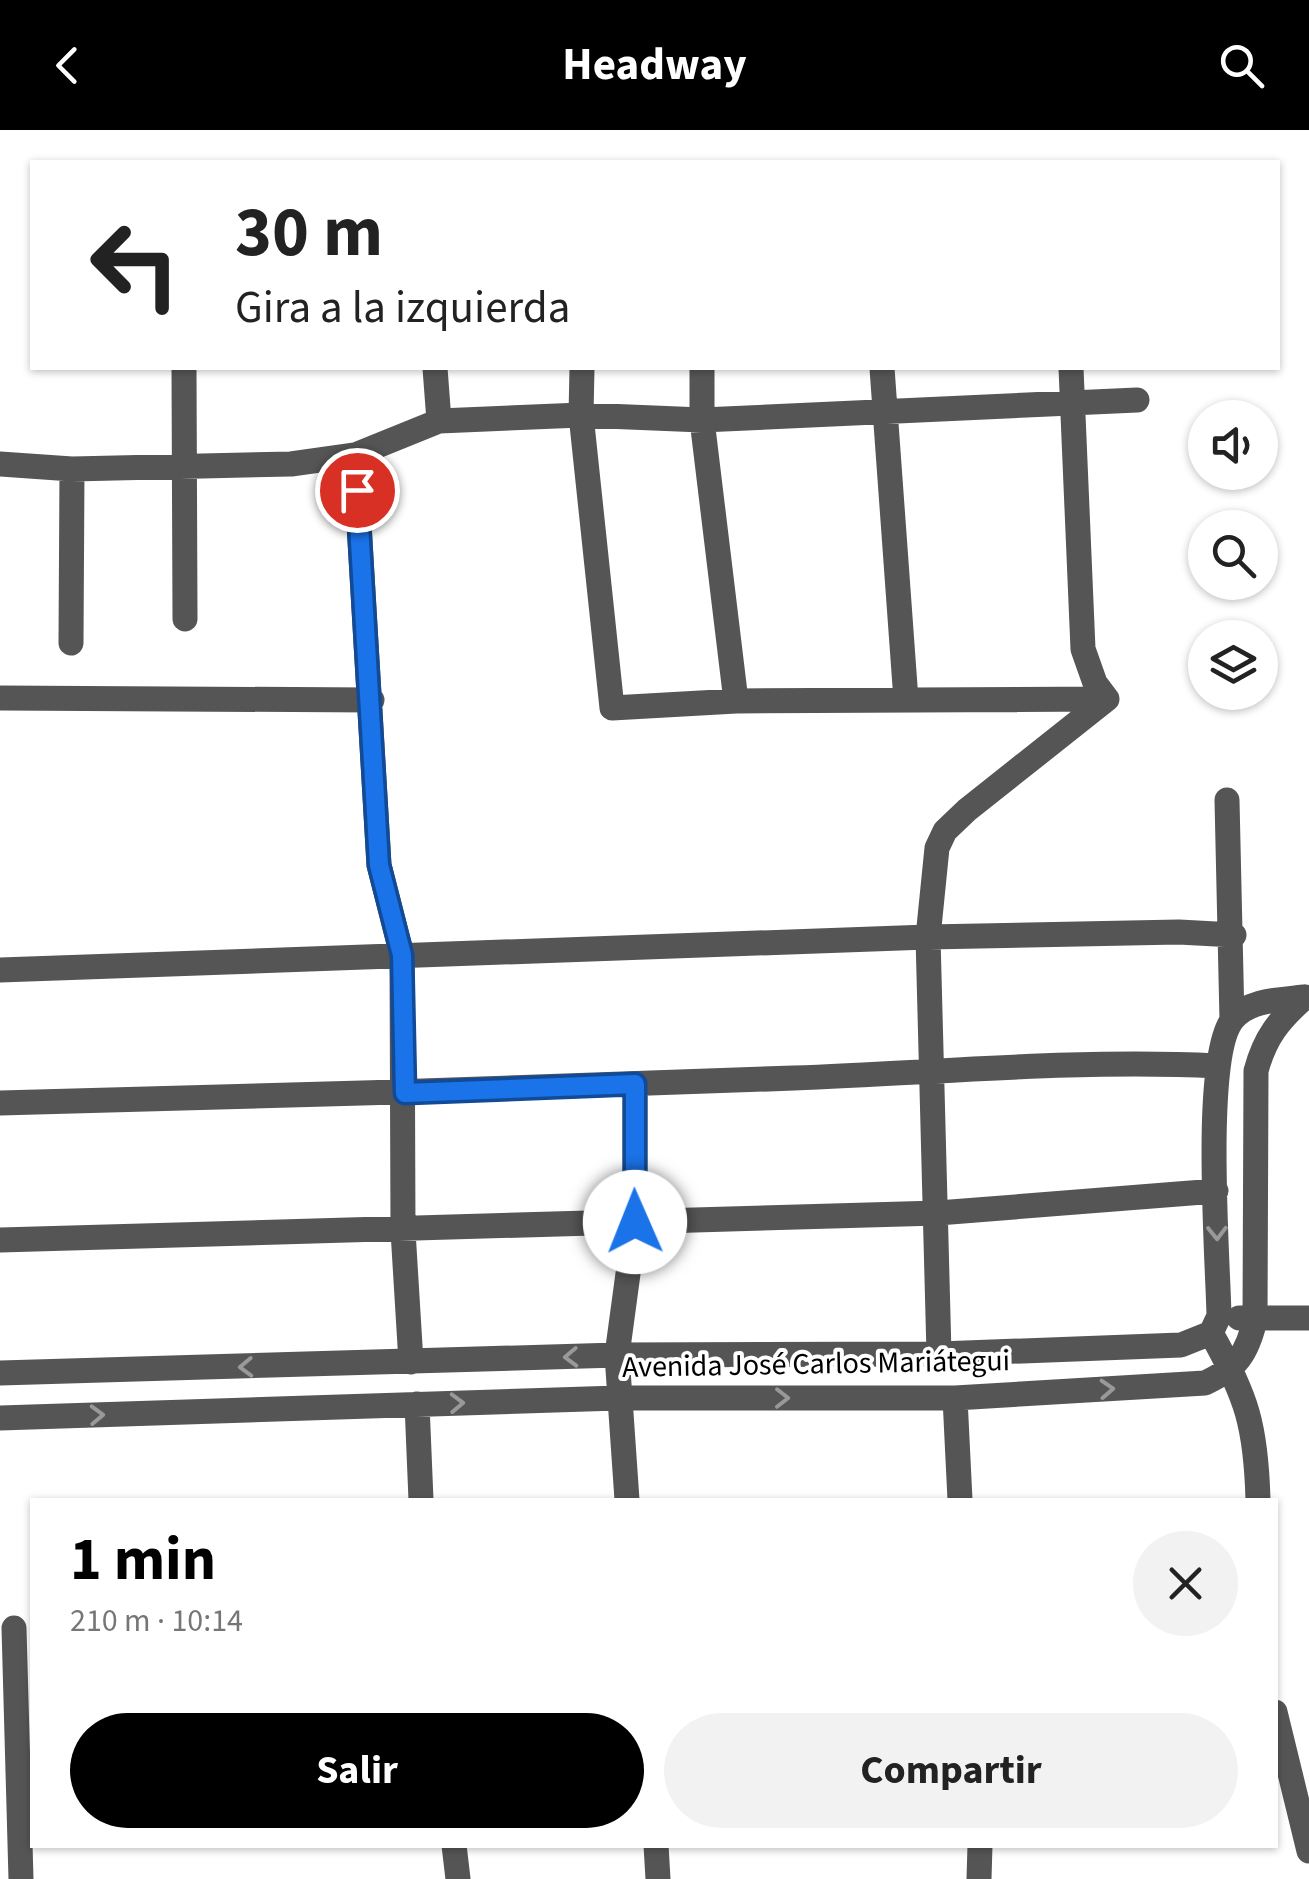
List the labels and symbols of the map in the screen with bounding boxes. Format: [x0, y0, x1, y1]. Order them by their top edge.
pin [315, 448, 400, 533]
position arrow [583, 1170, 687, 1274]
one-way arrow [1207, 1226, 1228, 1242]
street label: Avenida José Carlos Mariátegui [622, 1339, 1010, 1389]
one-way arrow [562, 1347, 578, 1368]
one-way arrow [237, 1356, 253, 1377]
one-way arrow [1099, 1379, 1115, 1400]
one-way arrow [776, 1387, 791, 1409]
one-way arrow [450, 1393, 466, 1414]
one-way arrow [90, 1404, 106, 1425]

